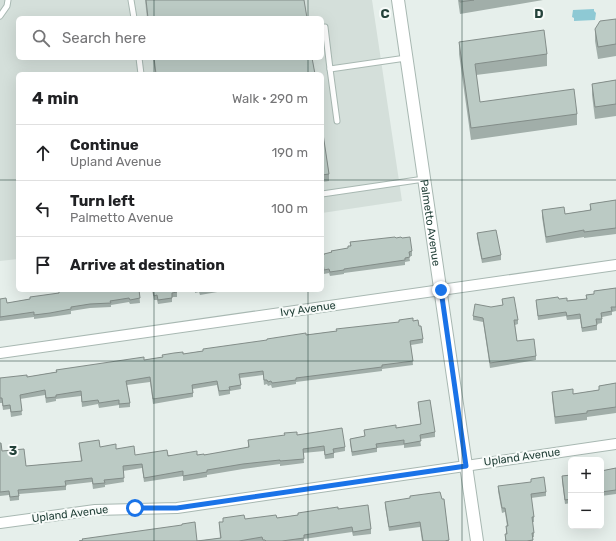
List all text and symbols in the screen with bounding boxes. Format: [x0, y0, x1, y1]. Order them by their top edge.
text: C [380, 6, 390, 21]
text: D [534, 6, 544, 21]
search box [16, 16, 324, 60]
icon: search [30, 27, 52, 49]
text: Search here [62, 29, 146, 47]
text: 4 min [32, 88, 79, 108]
text: Walk · 290 m [232, 91, 308, 106]
text: Continue [70, 136, 139, 154]
icon: ahead [32, 142, 54, 164]
text: 190 m [272, 145, 308, 160]
text: Upland Avenue [70, 154, 161, 169]
street label: Palmetto Avenue [418, 178, 443, 267]
text: Turn left [70, 192, 135, 210]
icon: left [32, 198, 54, 220]
text: 100 m [271, 201, 308, 216]
text: Palmetto Avenue [70, 210, 173, 225]
icon: arrive [32, 254, 54, 276]
text: Arrive at destination [70, 256, 225, 274]
route end [432, 281, 450, 299]
street label: Ivy Avenue [279, 299, 337, 319]
text: 3 [9, 443, 18, 458]
street label: Upland Avenue [483, 445, 561, 469]
map controls [568, 457, 604, 529]
button: + [568, 457, 604, 493]
button: − [568, 493, 604, 529]
route start [126, 499, 144, 517]
street label: Upland Avenue [31, 503, 109, 525]

